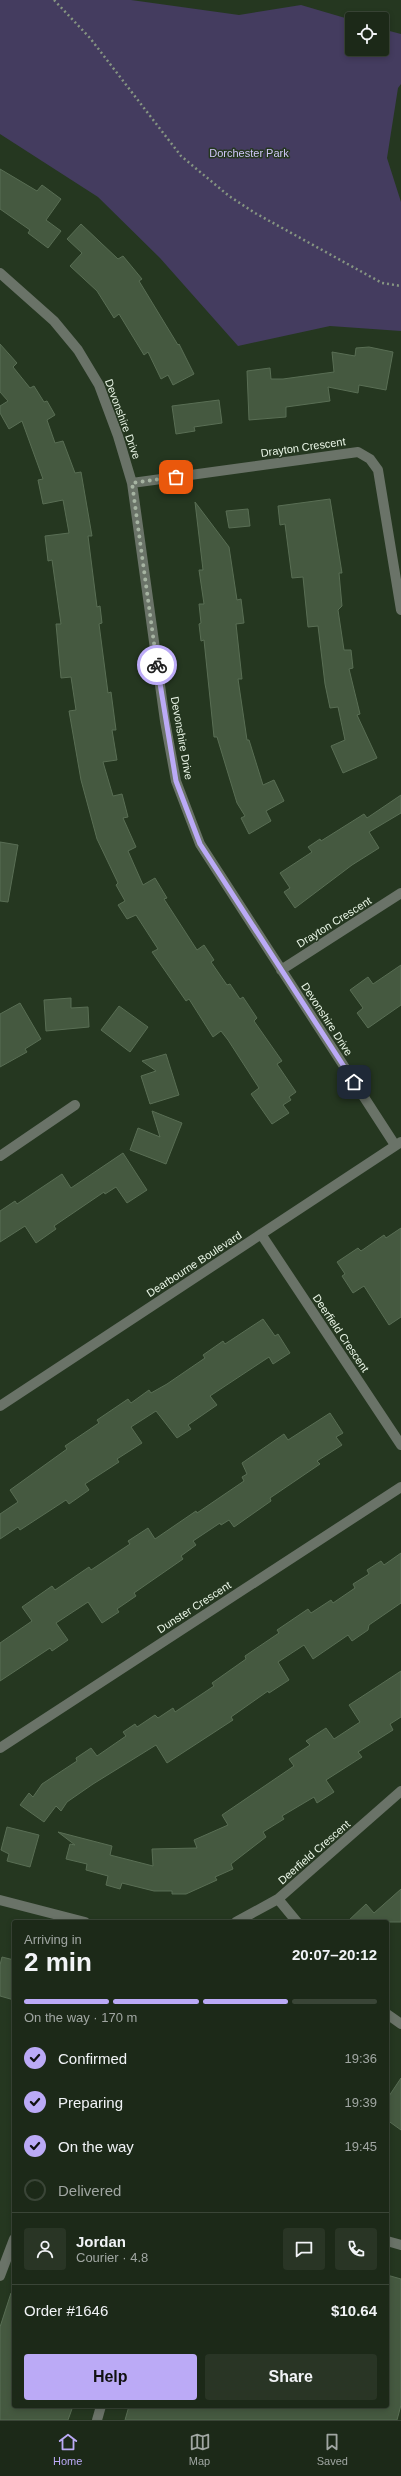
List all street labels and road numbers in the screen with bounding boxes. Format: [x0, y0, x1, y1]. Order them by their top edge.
street label: Devonshire Drive [103, 377, 143, 461]
street label: Drayton Crescent [260, 435, 346, 459]
street label: Devonshire Drive [169, 695, 195, 781]
street label: Drayton Crescent [295, 894, 373, 950]
street label: Devonshire Drive [299, 980, 355, 1058]
street label: Dearbourne Boulevard [144, 1229, 244, 1299]
street label: Deerfield Crescent [311, 1292, 371, 1374]
street label: Dunster Crescent [155, 1579, 233, 1635]
street label: Deerfield Crescent [276, 1818, 352, 1886]

